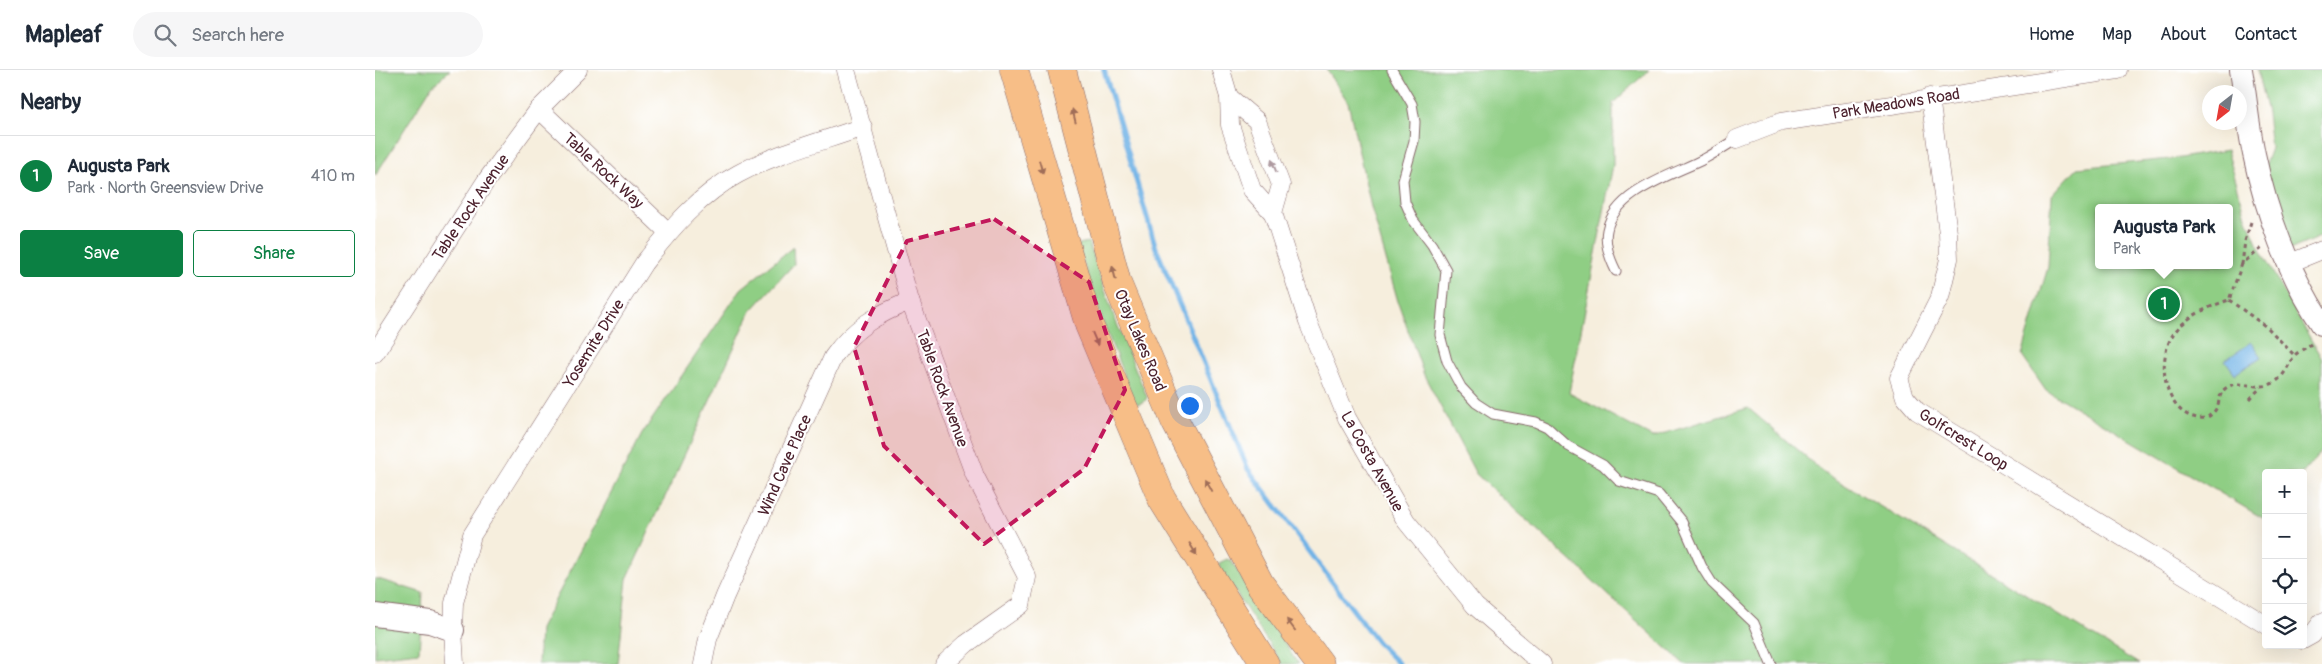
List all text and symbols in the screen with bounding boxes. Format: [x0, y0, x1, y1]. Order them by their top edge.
search box [133, 12, 483, 57]
text: Mapleaf [25, 20, 103, 49]
icon: search [151, 21, 179, 49]
text: Search here [191, 23, 284, 47]
text: Home [2029, 23, 2074, 46]
text: Map [2102, 23, 2132, 46]
text: About [2160, 23, 2206, 46]
text: Contact [2234, 23, 2297, 46]
street label: Park Meadows Road [1831, 84, 1961, 124]
north arrow [2202, 85, 2247, 130]
text: Nearby [20, 89, 81, 116]
one-way arrow [1070, 108, 1078, 123]
street label: Table Rock Way [559, 128, 648, 213]
street label: Table Rock Avenue [428, 151, 514, 264]
text: Augusta Park [67, 154, 170, 178]
one-way arrow [1270, 159, 1277, 174]
one-way arrow [1037, 160, 1045, 175]
text: 1 [33, 166, 39, 186]
text: 410 m [311, 166, 355, 186]
text: Park · North Greensview Drive [67, 178, 263, 198]
popup [2095, 204, 2233, 269]
text: Augusta Park [2113, 215, 2215, 239]
button: Save [20, 230, 183, 277]
button: Share [193, 230, 355, 277]
text: Park [2113, 239, 2141, 259]
one-way arrow [1110, 265, 1118, 280]
pin: 1 [2148, 285, 2180, 323]
street label: Otay Lakes Road [1110, 286, 1171, 395]
street label: Yosemite Drive [558, 296, 629, 392]
street label: Table Rock Avenue [912, 327, 973, 450]
one-way arrow [1091, 332, 1099, 347]
your location [1177, 393, 1203, 419]
street label: Golfcrest Loop [1915, 404, 2012, 475]
street label: La Costa Avenue [1336, 408, 1408, 515]
street label: Wind Cave Place [754, 412, 816, 519]
map controls [2262, 469, 2307, 649]
button: + [2262, 469, 2307, 514]
one-way arrow [1204, 478, 1212, 493]
button: − [2262, 514, 2307, 559]
one-way arrow [1189, 543, 1198, 556]
button: locate [2262, 559, 2307, 604]
button: layers [2262, 604, 2307, 649]
one-way arrow [1286, 618, 1296, 632]

